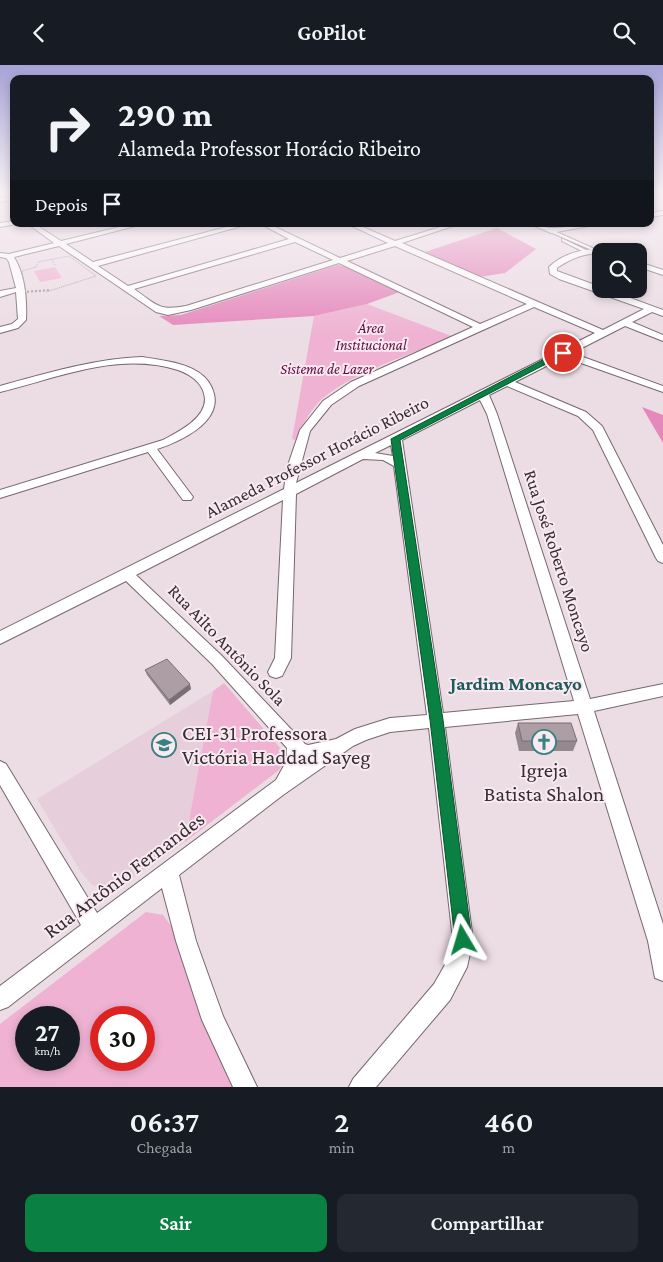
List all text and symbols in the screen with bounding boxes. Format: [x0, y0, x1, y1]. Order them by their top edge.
icon: back [25, 19, 53, 47]
icon: search [610, 19, 638, 47]
text: GoPilot [297, 20, 366, 45]
icon: right [35, 95, 100, 160]
text: 290 m [118, 95, 212, 134]
text: Alameda Professor Horácio Ribeiro [118, 136, 421, 161]
icon: arrive [98, 190, 126, 218]
text: Depois [35, 194, 88, 215]
map controls [592, 243, 647, 298]
button: search [592, 243, 647, 298]
park label: Área Institucional [335, 320, 407, 353]
pin [542, 332, 584, 374]
icon: arrive [549, 339, 577, 367]
park label: Sistema de Lazer [280, 361, 374, 377]
street label: Alameda Professor Horácio Ribeiro [202, 392, 432, 522]
street label: Rua José Roberto Moncayo [520, 467, 598, 655]
street label: Rua Ailto Antônio Sola [164, 580, 290, 710]
district label: Jardim Moncayo [448, 673, 582, 694]
place label: CEI-31 Professora Victória Haddad Sayeg [182, 721, 370, 769]
church icon: Igreja Batista Shalon [531, 729, 557, 755]
school or university icon: CEI-31 Professora Victória Haddad Sayeg [151, 732, 177, 758]
place label: Igreja Batista Shalon [484, 758, 604, 806]
street label: Rua Antônio Fernandes [39, 807, 209, 943]
position arrow [436, 913, 488, 965]
speed limit sign: 30 [90, 1006, 155, 1071]
text: 27 [35, 1019, 60, 1046]
text: km/h [35, 1044, 60, 1058]
text: 06:37 [130, 1105, 199, 1138]
text: 2 [334, 1105, 349, 1138]
text: 460 [484, 1105, 533, 1138]
text: Chegada [136, 1139, 192, 1156]
text: min [329, 1139, 354, 1156]
text: m [502, 1139, 515, 1156]
button: Sair [25, 1194, 327, 1252]
button: Compartilhar [337, 1194, 638, 1252]

